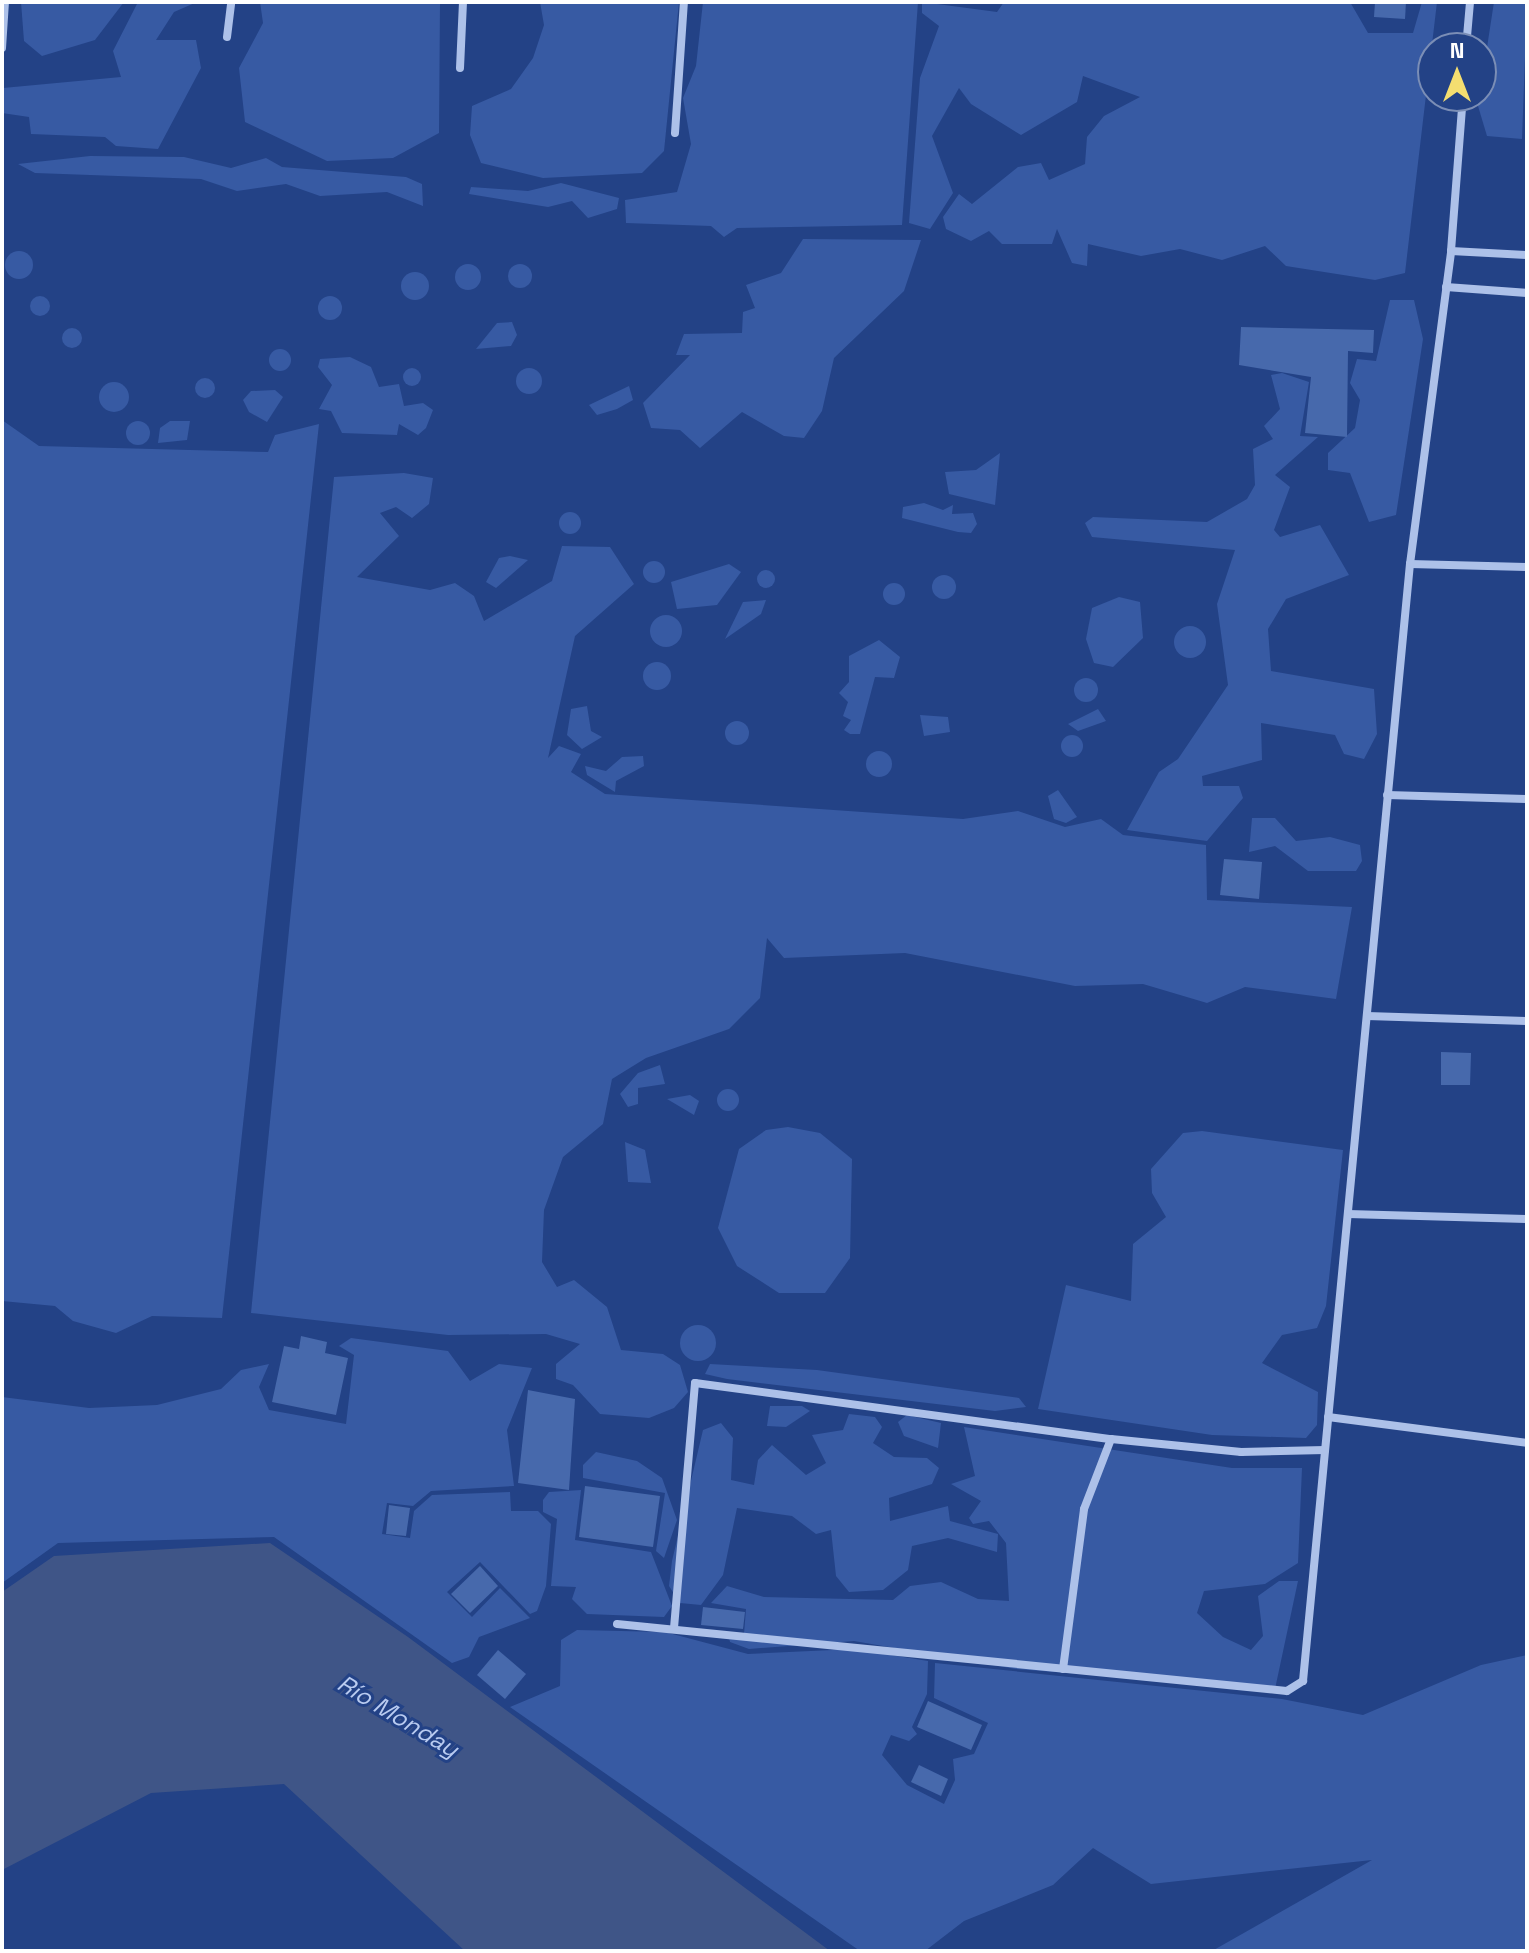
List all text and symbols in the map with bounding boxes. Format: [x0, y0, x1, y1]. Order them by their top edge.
north arrow [1417, 32, 1497, 112]
text: N [1450, 36, 1464, 64]
water label: Río Monday [332, 1669, 464, 1763]

